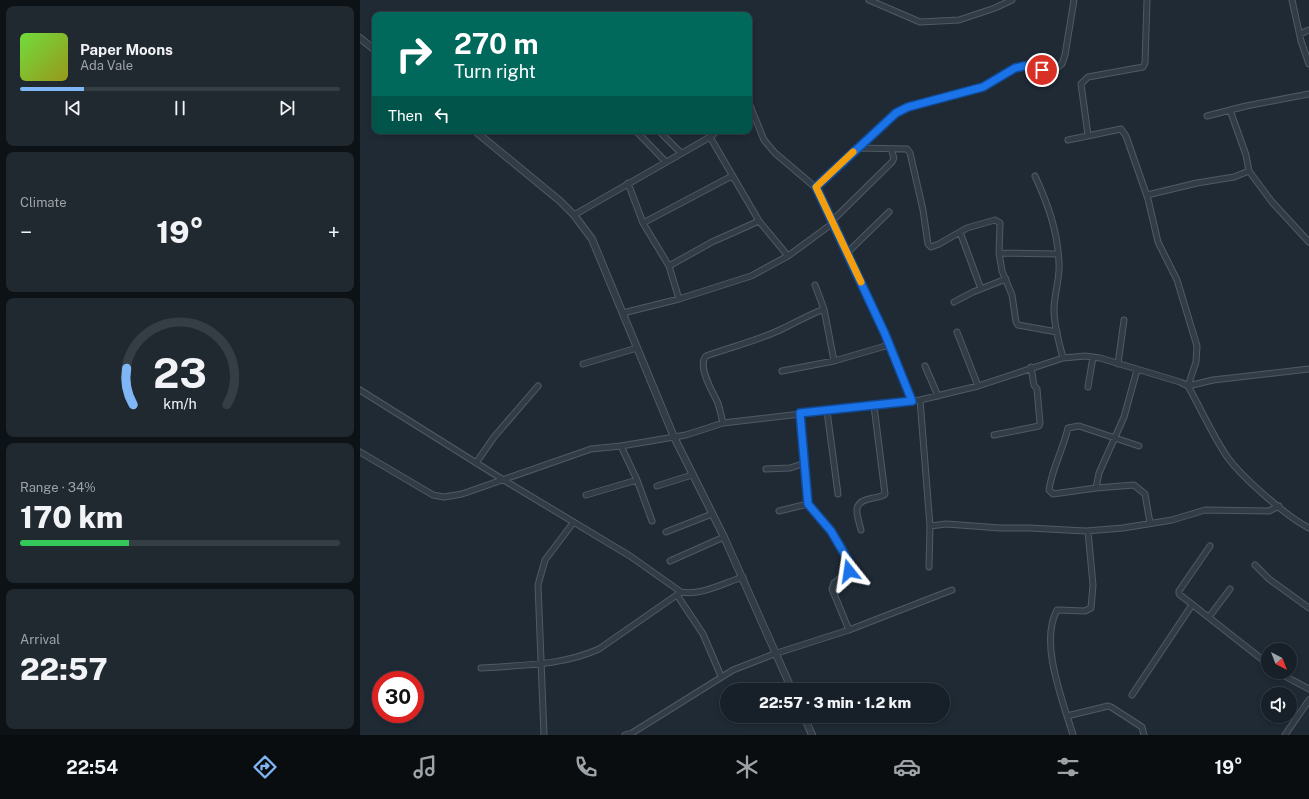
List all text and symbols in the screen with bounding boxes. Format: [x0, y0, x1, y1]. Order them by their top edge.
text: 270 m [454, 27, 538, 60]
icon: right [388, 28, 440, 80]
text: Paper Moons [80, 41, 173, 58]
pin [1025, 53, 1059, 87]
text: Ada Vale [80, 58, 133, 73]
icon: arrive [1031, 59, 1053, 81]
text: Turn right [454, 61, 536, 82]
icon: previous [62, 97, 84, 119]
icon: pause [169, 97, 191, 119]
icon: next [276, 97, 298, 119]
icon: left [431, 104, 453, 126]
text: Then [388, 107, 423, 124]
text: Climate [20, 195, 67, 210]
text: 19° [156, 214, 204, 250]
text: − [20, 219, 32, 245]
text: + [328, 219, 340, 245]
text: 23 [153, 348, 207, 397]
text: km/h [163, 395, 197, 412]
text: Range · 34% [20, 480, 96, 495]
text: 170 km [20, 499, 123, 535]
position arrow [828, 550, 870, 592]
text: Arrival [20, 632, 60, 647]
north arrow [1261, 643, 1297, 679]
map controls [1261, 643, 1297, 723]
text: 22:57 [20, 651, 108, 687]
speed limit sign: 30 [372, 671, 424, 723]
button: sound [1261, 687, 1297, 723]
text: 22:57 · 3 min · 1.2 km [759, 694, 911, 711]
icon: directions [251, 753, 279, 781]
icon: music [411, 753, 439, 781]
icon: phone [572, 753, 600, 781]
icon: climate [733, 753, 761, 781]
icon: car [893, 753, 921, 781]
icon: filters [1054, 753, 1082, 781]
text: 22:54 [66, 757, 118, 778]
text: 19° [1214, 757, 1243, 778]

